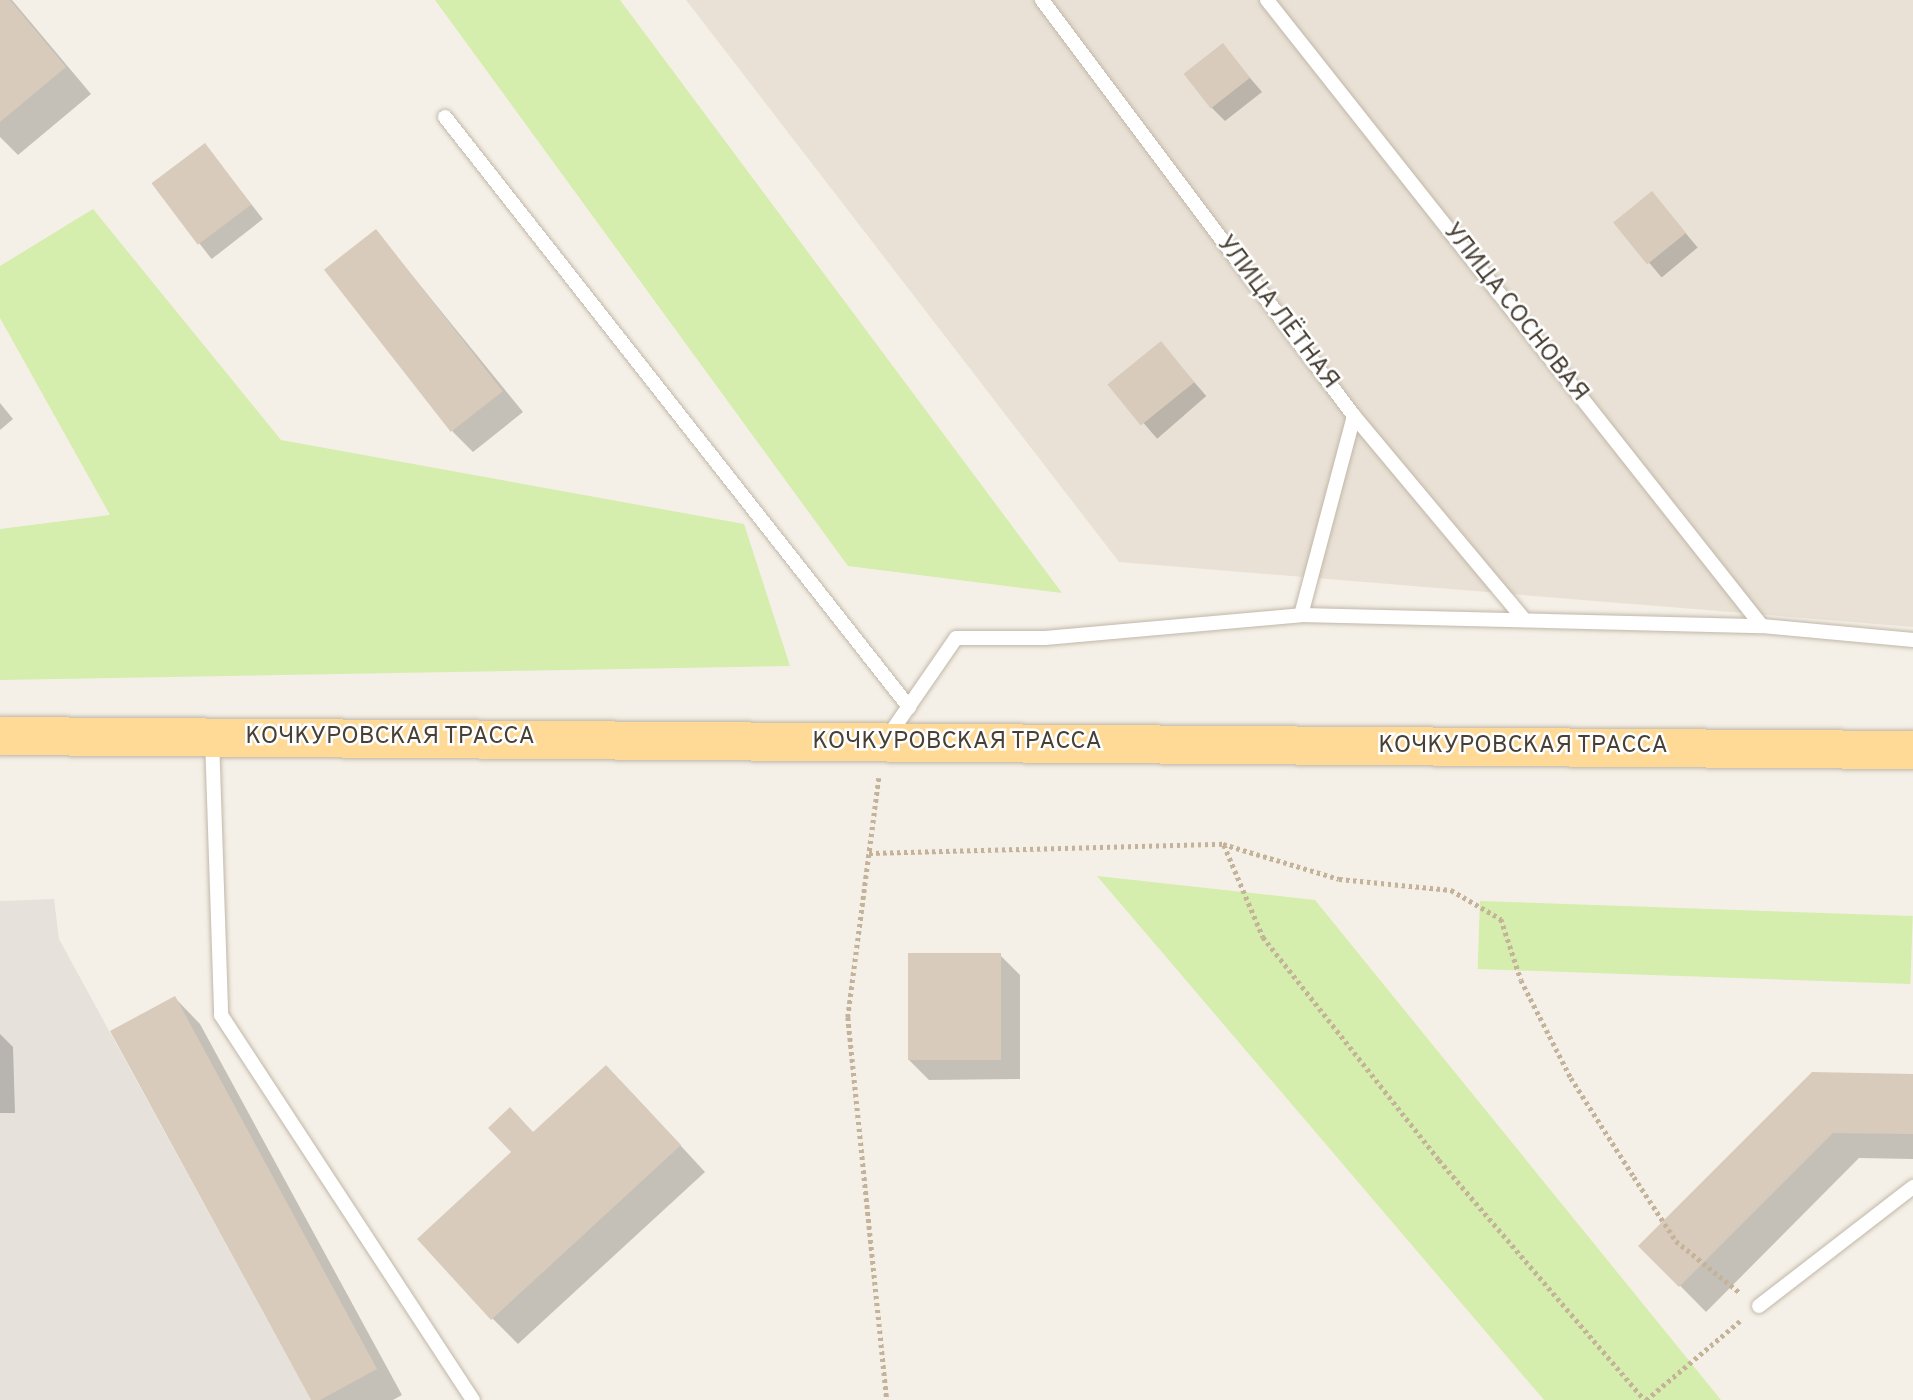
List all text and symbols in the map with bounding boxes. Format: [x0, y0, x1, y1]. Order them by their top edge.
street label: УЛИЦА СОСНОВАЯ [1436, 218, 1594, 408]
street label: УЛИЦА ЛЁТНАЯ [1210, 230, 1344, 396]
street label: КОЧКУРОВСКАЯ ТРАССА [245, 724, 535, 752]
street label: КОЧКУРОВСКАЯ ТРАССА [812, 729, 1102, 757]
street label: КОЧКУРОВСКАЯ ТРАССА [1378, 733, 1668, 761]

